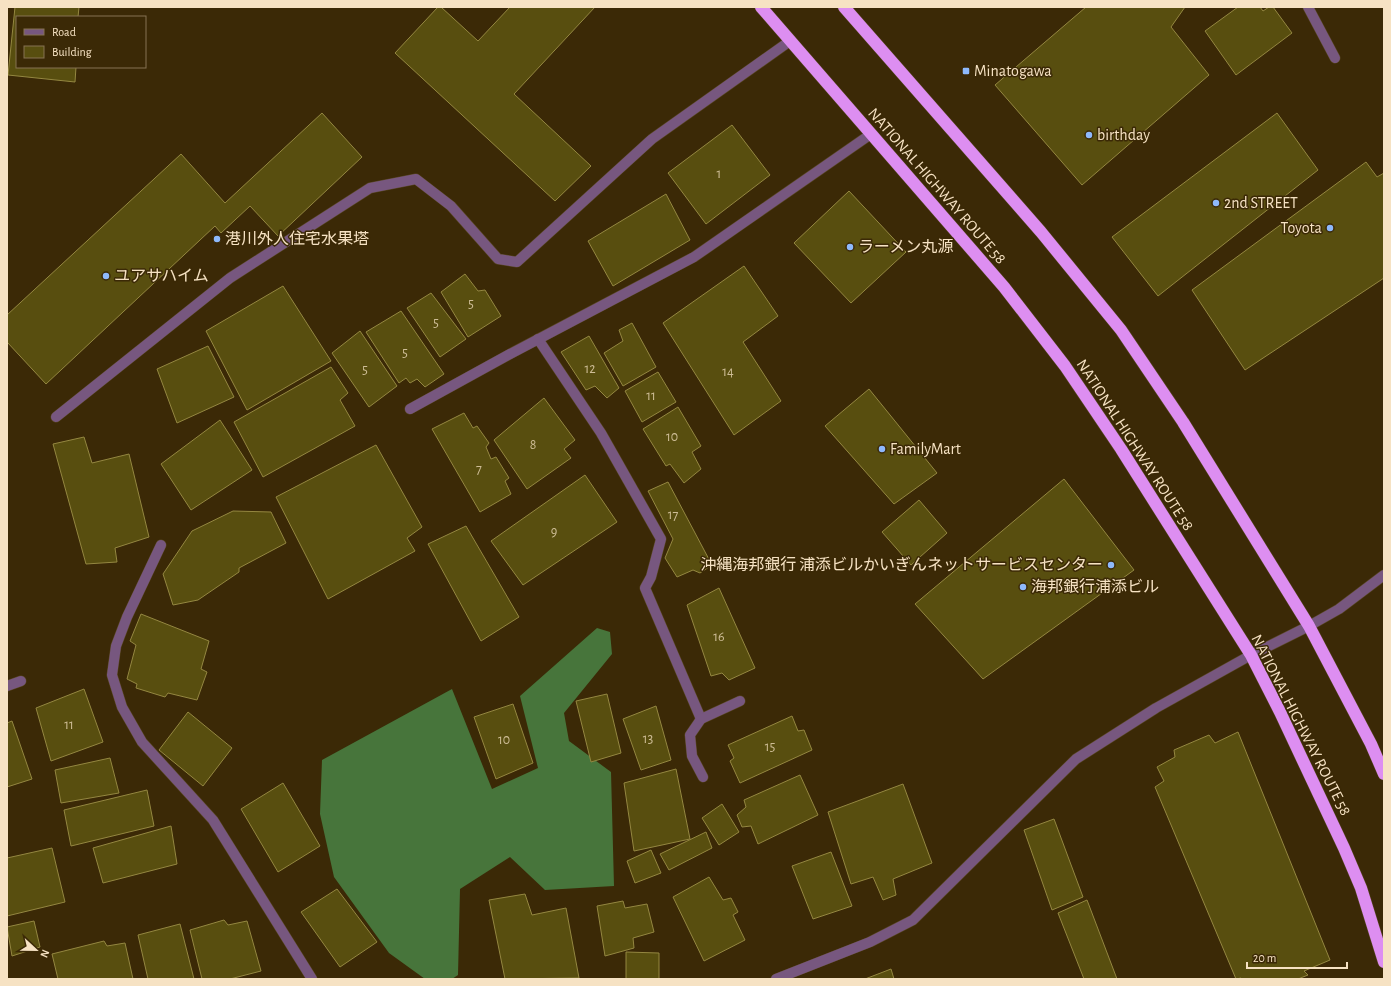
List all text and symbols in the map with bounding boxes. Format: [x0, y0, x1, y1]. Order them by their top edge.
legend [16, 16, 146, 68]
text: Road [52, 26, 76, 38]
text: Building [52, 46, 92, 58]
place label: Minatogawa [974, 63, 1052, 79]
marker: Minatogawa [961, 66, 971, 76]
street label: NATIONAL HIGHWAY ROUTE 58 [865, 105, 1009, 267]
place label: birthday [1097, 127, 1150, 144]
marker: birthday [1084, 130, 1094, 140]
house number: 1 [717, 167, 721, 181]
place label: 2nd STREET [1224, 195, 1298, 211]
marker: 2nd STREET [1211, 198, 1221, 208]
place label: Toyota [1281, 220, 1322, 237]
marker: Toyota [1325, 223, 1335, 233]
place label: 港川外人住宅水果塔 [225, 230, 369, 247]
marker: 港川外人住宅水果塔 [212, 234, 222, 244]
place label: ラーメン丸源 [858, 238, 953, 255]
marker: ラーメン丸源 [845, 242, 855, 252]
place label: ユアサハイム [114, 268, 209, 284]
marker: ユアサハイム [101, 271, 111, 281]
house number: 5 [468, 297, 474, 311]
house number: 5 [433, 316, 439, 330]
house number: 5 [402, 346, 408, 360]
street label: NATIONAL HIGHWAY ROUTE 58 [1074, 356, 1196, 534]
house number: 12 [584, 362, 596, 376]
house number: 5 [362, 363, 368, 377]
house number: 14 [722, 365, 734, 379]
house number: 11 [646, 389, 656, 403]
house number: 10 [666, 430, 678, 444]
house number: 8 [530, 438, 536, 452]
place label: FamilyMart [890, 441, 961, 458]
marker: FamilyMart [877, 444, 887, 454]
house number: 7 [476, 462, 482, 476]
house number: 17 [668, 508, 678, 522]
house number: 9 [551, 525, 557, 539]
place label: 沖縄海邦銀行 浦添ビルかいぎんネットサービスセンター [700, 556, 1103, 573]
marker: 沖縄海邦銀行 浦添ビルかいぎんネットサービスセンター [1106, 560, 1116, 570]
place label: 海邦銀行浦添ビル [1031, 578, 1159, 595]
marker: 海邦銀行浦添ビル [1018, 582, 1028, 592]
house number: 16 [713, 630, 725, 644]
street label: NATIONAL HIGHWAY ROUTE 58 [1248, 632, 1354, 818]
house number: 11 [64, 718, 74, 732]
house number: 13 [643, 732, 654, 746]
house number: 10 [498, 733, 510, 747]
house number: 15 [765, 740, 775, 754]
north arrow [16, 930, 56, 970]
scale bar [1247, 944, 1347, 970]
text: N [38, 948, 51, 959]
text: 20 m [1253, 952, 1276, 964]

